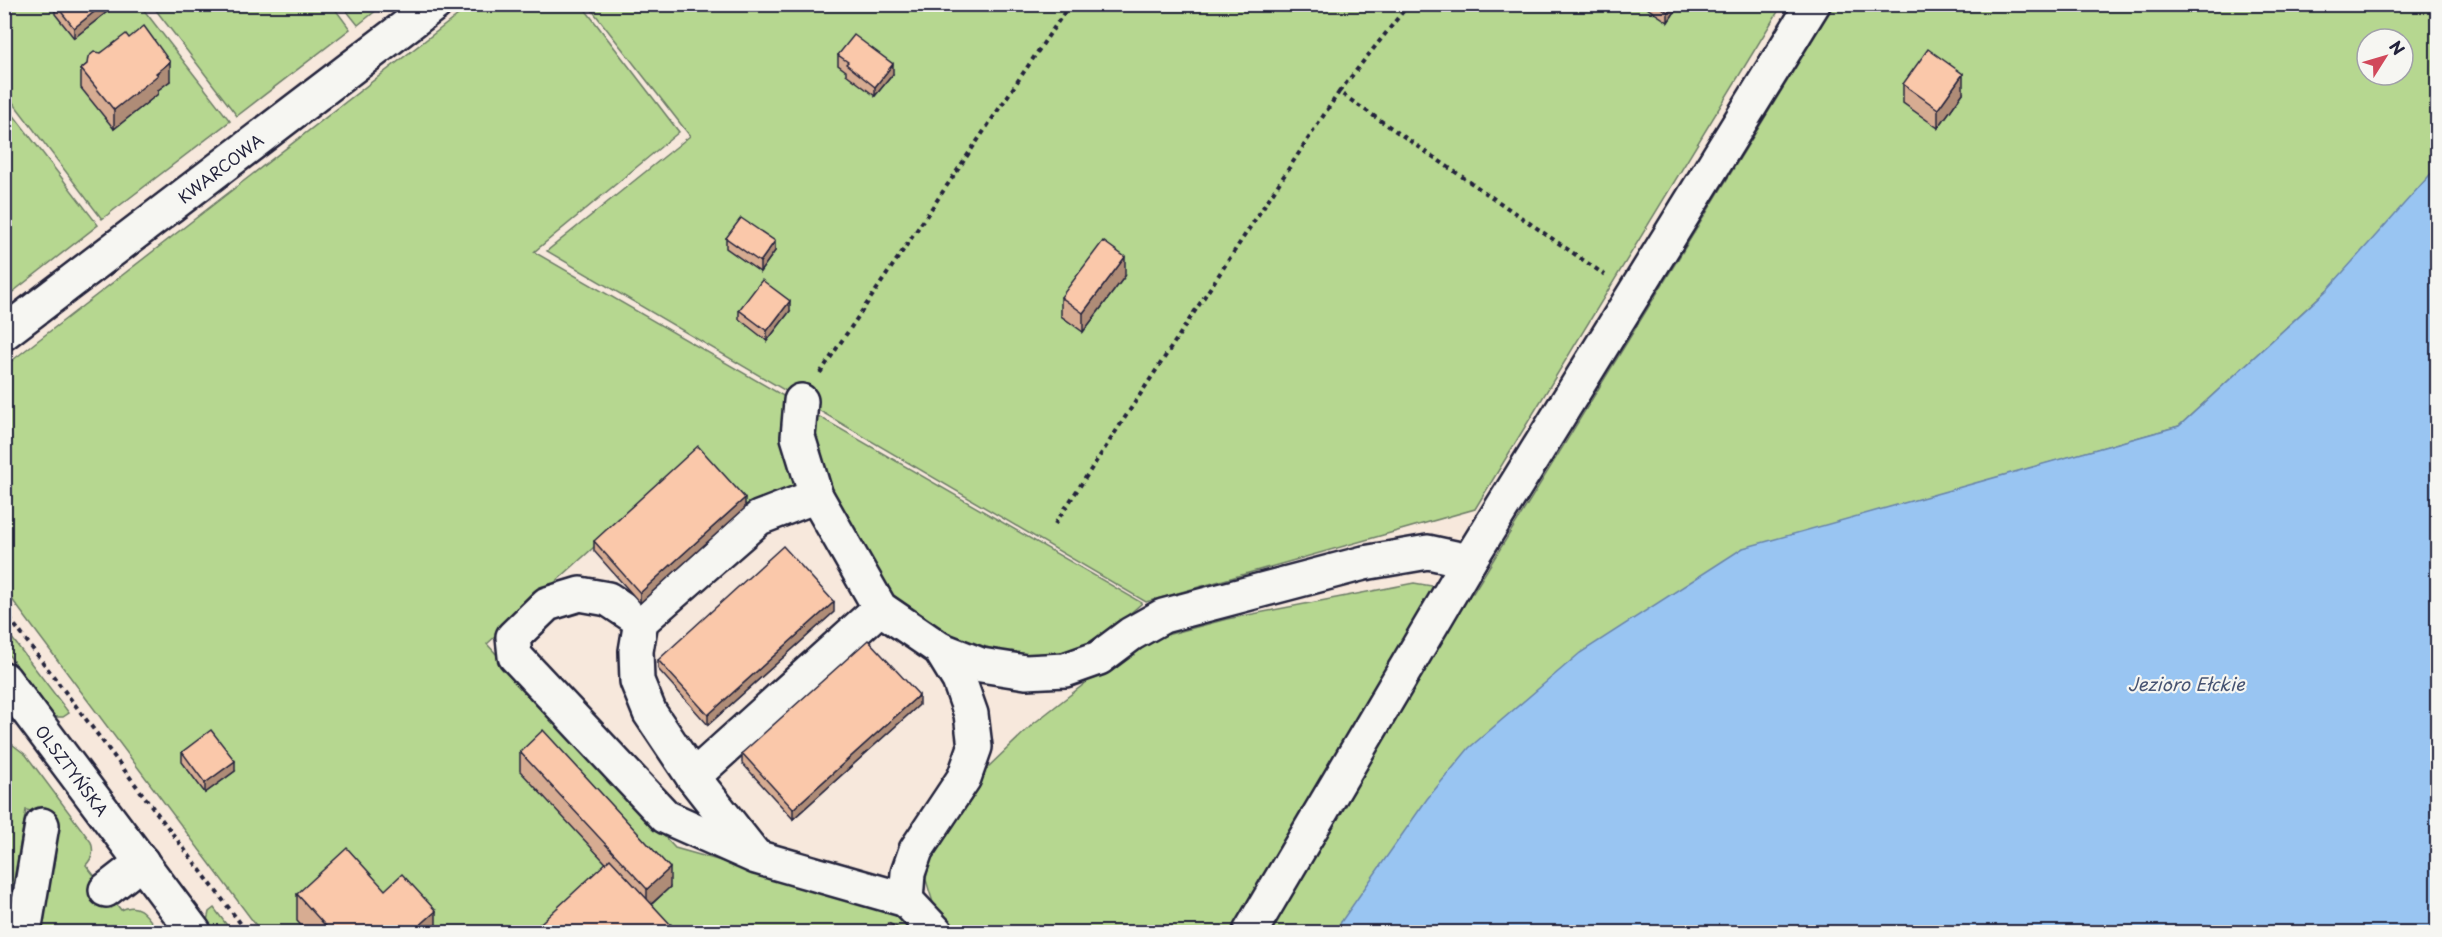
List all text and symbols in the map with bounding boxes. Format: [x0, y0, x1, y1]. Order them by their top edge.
north arrow [2355, 27, 2415, 87]
text: N [2384, 35, 2411, 60]
street label: KWARCOWA [172, 127, 268, 208]
water label: Jezioro Ełckie [2128, 670, 2246, 697]
street label: OLSZTYŃSKA [30, 720, 115, 821]

